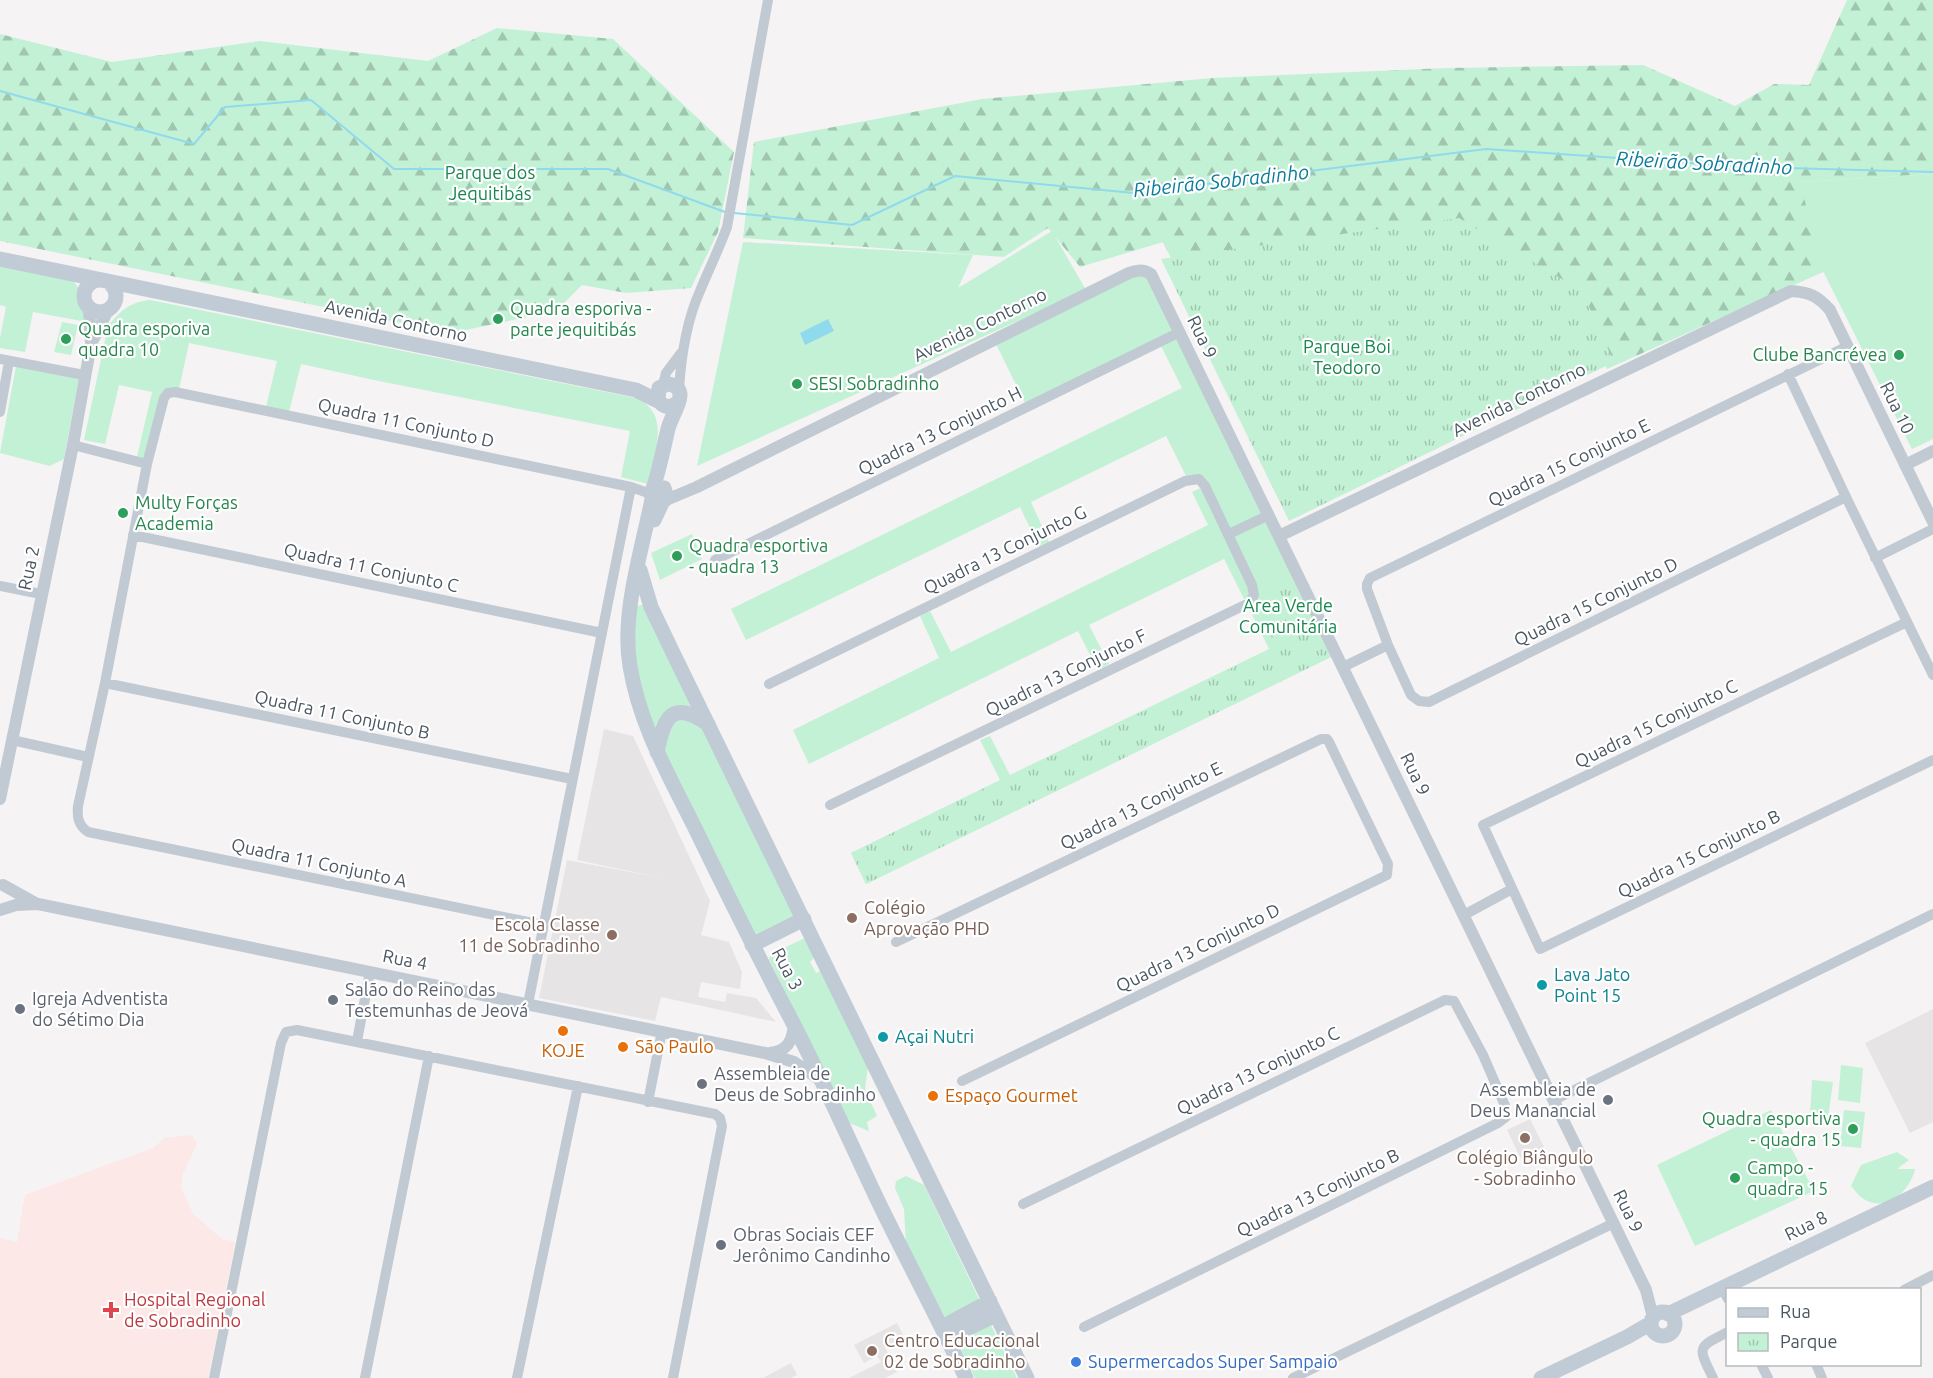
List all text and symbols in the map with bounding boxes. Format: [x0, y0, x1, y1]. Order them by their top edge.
water label: Ribeirão Sobradinho [1615, 146, 1793, 179]
water label: Ribeirão Sobradinho [1132, 160, 1310, 201]
park label: Parque dos Jequitibás [445, 162, 535, 203]
street label: Avenida Contorno [910, 283, 1049, 365]
street label: Avenida Contorno [323, 295, 470, 345]
place label: Quadra esporiva - parte jequitibás [510, 298, 652, 339]
marker: Quadra esporiva - parte jequitibás [491, 312, 505, 326]
street label: Rua 9 [1184, 312, 1222, 361]
place label: Quadra esporiva quadra 10 [78, 318, 210, 359]
marker: Quadra esporiva quadra 10 [59, 332, 73, 346]
park label: Parque Boi Teodoro [1303, 336, 1391, 377]
place label: Clube Bancrévea [1752, 344, 1887, 364]
marker: Clube Bancrévea [1892, 348, 1906, 362]
street label: Avenida Contorno [1449, 358, 1588, 440]
place label: SESI Sobradinho [809, 373, 939, 393]
marker: SESI Sobradinho [790, 377, 804, 391]
street label: Rua 10 [1877, 378, 1919, 437]
street label: Quadra 13 Conjunto H [854, 382, 1025, 479]
street label: Quadra 11 Conjunto D [316, 394, 496, 451]
street label: Quadra 15 Conjunto E [1485, 414, 1653, 511]
place label: Multy Forças Academia [135, 492, 238, 533]
street label: Quadra 13 Conjunto G [920, 501, 1090, 598]
marker: Multy Forças Academia [116, 506, 130, 520]
place label: Quadra esportiva - quadra 13 [689, 535, 828, 576]
street label: Quadra 11 Conjunto C [282, 539, 460, 596]
street label: Rua 2 [14, 544, 42, 592]
marker: Quadra esportiva - quadra 13 [670, 549, 684, 563]
street label: Quadra 15 Conjunto D [1510, 553, 1681, 650]
park label: Area Verde Comunitária [1239, 595, 1337, 636]
street label: Quadra 13 Conjunto F [982, 624, 1150, 721]
street label: Quadra 15 Conjunto C [1571, 675, 1740, 772]
street label: Quadra 11 Conjunto B [253, 686, 432, 743]
street label: Rua 9 [1397, 749, 1435, 798]
street label: Quadra 13 Conjunto E [1057, 757, 1225, 854]
street label: Quadra 15 Conjunto B [1614, 805, 1784, 902]
street label: Quadra 11 Conjunto A [229, 834, 409, 891]
place label: Colégio Aprovação PHD [864, 897, 990, 938]
street label: Quadra 13 Conjunto D [1112, 899, 1283, 996]
marker: Colégio Aprovação PHD [845, 911, 859, 925]
place label: Escola Classe 11 de Sobradinho [458, 914, 600, 955]
marker: Escola Classe 11 de Sobradinho [605, 928, 619, 942]
street label: Rua 3 [768, 944, 807, 993]
street label: Rua 4 [381, 945, 429, 973]
place label: Lava Jato Point 15 [1554, 964, 1630, 1005]
marker: Lava Jato Point 15 [1535, 978, 1549, 992]
place label: Salão do Reino das Testemunhas de Jeová [345, 979, 528, 1020]
place label: Igreja Adventista do Sétimo Dia [32, 988, 168, 1029]
marker: Salão do Reino das Testemunhas de Jeová [326, 993, 340, 1007]
marker: Igreja Adventista do Sétimo Dia [13, 1002, 27, 1016]
street label: Quadra 13 Conjunto C [1173, 1022, 1342, 1119]
marker: KOJE [556, 1024, 570, 1038]
place label: Açai Nutri [895, 1026, 974, 1046]
marker: Açai Nutri [876, 1030, 890, 1044]
place label: São Paulo [635, 1036, 714, 1056]
place label: KOJE [541, 1040, 585, 1060]
marker: São Paulo [616, 1040, 630, 1054]
place label: Assembleia de Deus de Sobradinho [714, 1063, 876, 1104]
marker: Assembleia de Deus de Sobradinho [695, 1077, 709, 1091]
place label: Assembleia de Deus Manancial [1470, 1079, 1596, 1120]
place label: Espaço Gourmet [945, 1085, 1078, 1105]
marker: Espaço Gourmet [926, 1089, 940, 1103]
marker: Assembleia de Deus Manancial [1601, 1093, 1615, 1107]
place label: Quadra esportiva - quadra 15 [1702, 1108, 1841, 1149]
marker: Quadra esportiva - quadra 15 [1846, 1122, 1860, 1136]
marker: Colégio Biângulo - Sobradinho [1518, 1131, 1532, 1145]
street label: Quadra 13 Conjunto B [1233, 1144, 1403, 1241]
place label: Colégio Biângulo - Sobradinho [1457, 1147, 1593, 1188]
place label: Campo - quadra 15 [1747, 1157, 1828, 1198]
marker: Campo - quadra 15 [1728, 1171, 1742, 1185]
street label: Rua 9 [1610, 1186, 1648, 1235]
street label: Rua 8 [1781, 1206, 1830, 1244]
place label: Obras Sociais CEF Jerônimo Candinho [733, 1224, 891, 1265]
marker: Obras Sociais CEF Jerônimo Candinho [714, 1238, 728, 1252]
legend [1726, 1288, 1921, 1366]
place label: Hospital Regional de Sobradinho [124, 1289, 266, 1330]
marker: Hospital Regional de Sobradinho [102, 1301, 120, 1319]
text: Rua [1780, 1301, 1811, 1321]
place label: Centro Educacional 02 de Sobradinho [884, 1330, 1040, 1371]
text: Parque [1780, 1331, 1837, 1351]
marker: Centro Educacional 02 de Sobradinho [865, 1344, 879, 1358]
place label: Supermercados Super Sampaio [1088, 1351, 1338, 1371]
marker: Supermercados Super Sampaio [1069, 1355, 1083, 1369]

